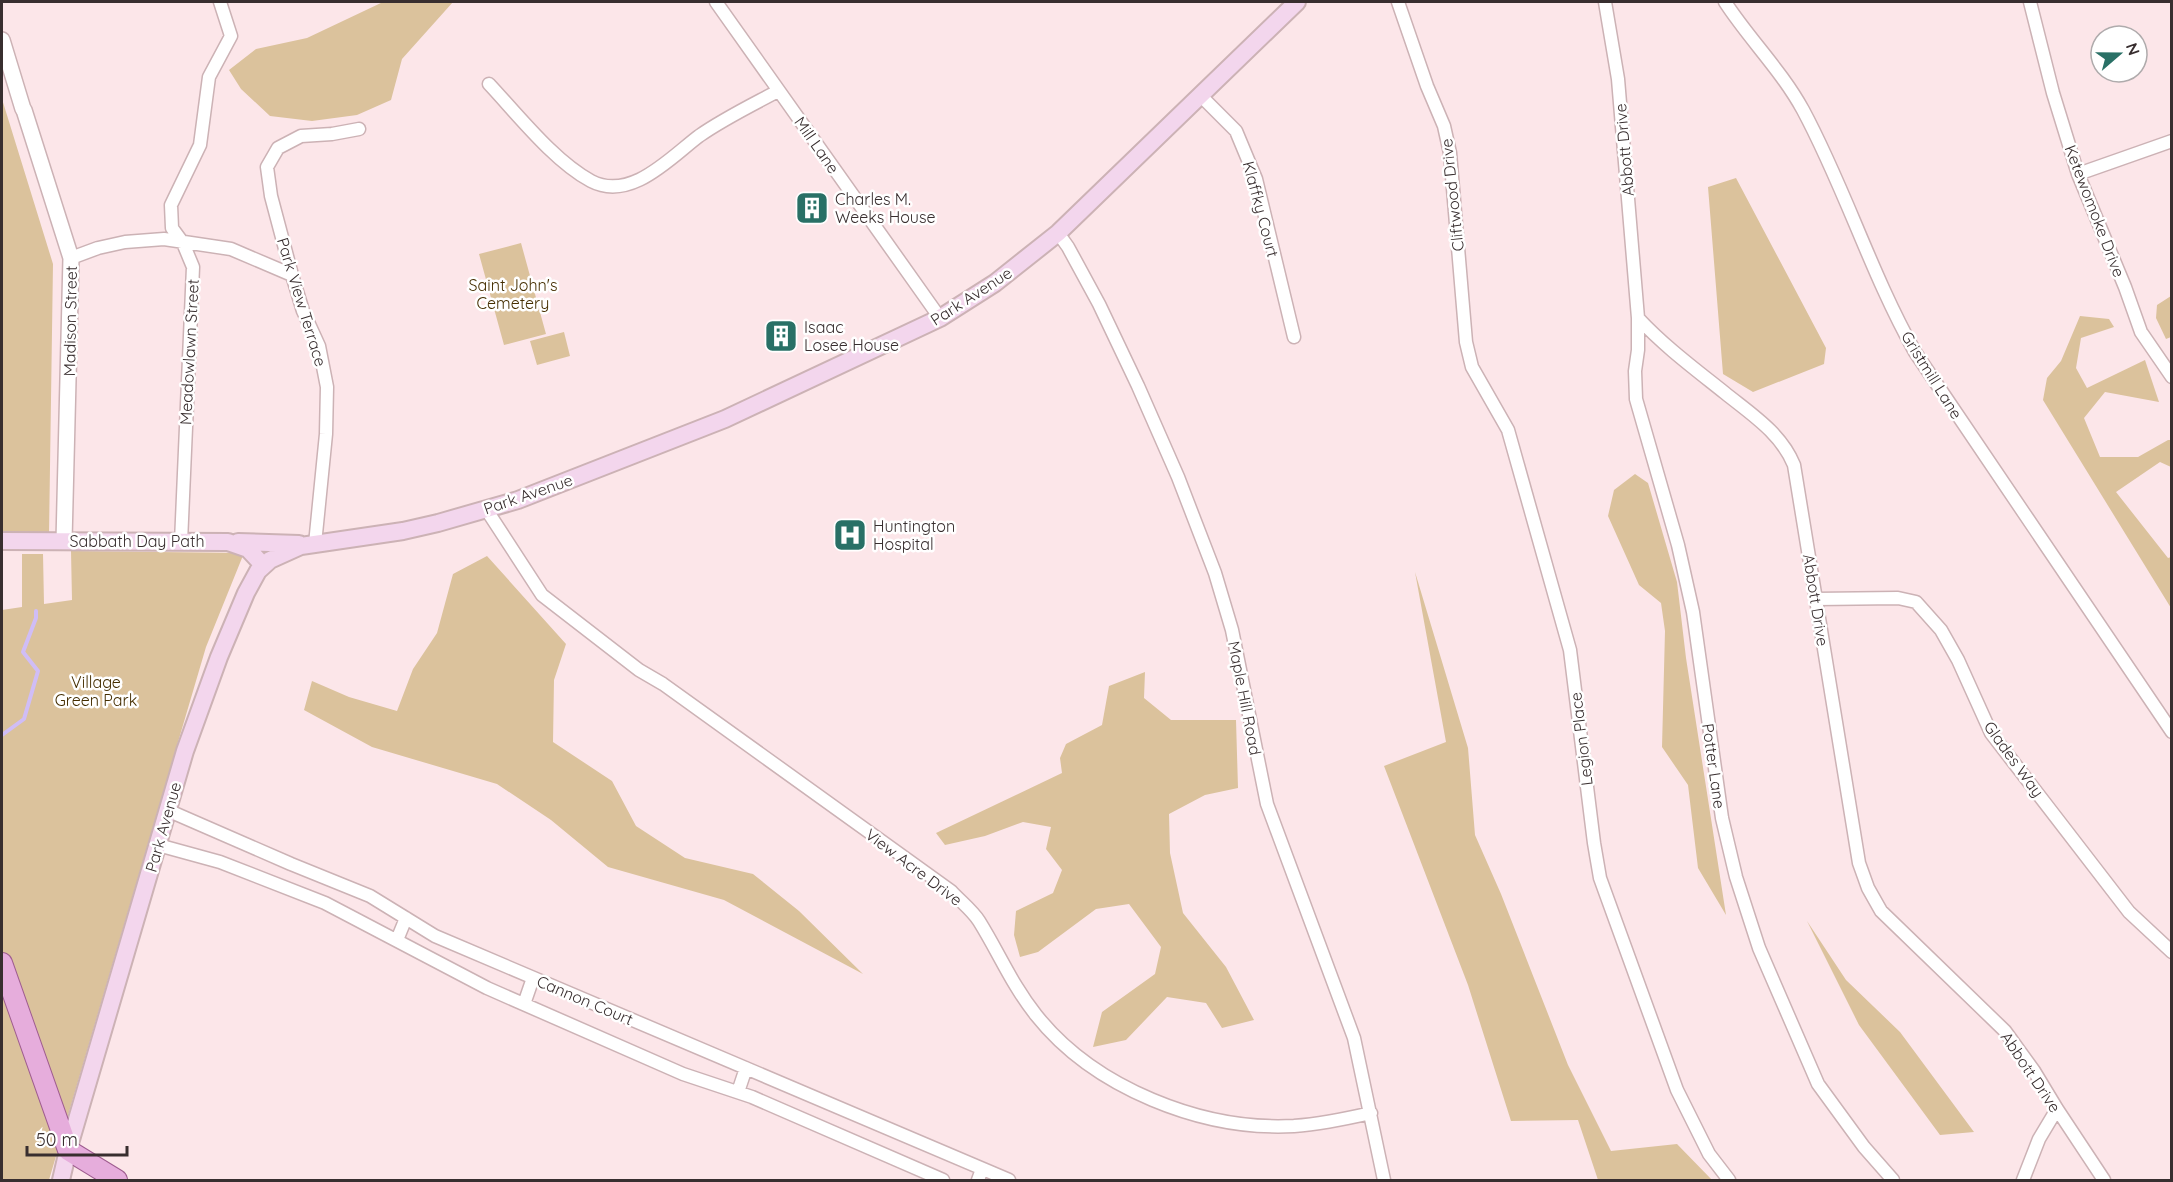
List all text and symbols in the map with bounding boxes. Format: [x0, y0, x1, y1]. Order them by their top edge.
north arrow [2089, 24, 2149, 84]
text: N [2122, 40, 2145, 58]
street label: Abbott Drive [1610, 103, 1638, 197]
street label: Mill Lane [790, 113, 844, 177]
street label: Cliftwood Drive [1436, 138, 1468, 252]
street label: Ketewomoke Drive [2061, 142, 2129, 280]
street label: Klaffky Court [1239, 159, 1283, 259]
place label: Charles M. Weeks House [835, 189, 935, 227]
building icon: Charles M. Weeks House [794, 190, 830, 226]
street label: Park View Terrace [273, 235, 331, 369]
street label: Park Avenue [927, 262, 1015, 330]
street label: Madison Street [59, 266, 81, 376]
park label: Saint John's Cemetery [469, 275, 557, 313]
street label: Meadowlawn Street [175, 279, 203, 425]
place label: Isaac Losee House [804, 317, 899, 355]
building icon: Isaac Losee House [763, 318, 799, 354]
street label: Gristmill Lane [1897, 327, 1967, 423]
street label: Park Avenue [481, 469, 575, 519]
place label: Huntington Hospital [873, 516, 955, 554]
hospital icon: Huntington Hospital [832, 517, 868, 553]
street label: Sabbath Day Path [70, 531, 204, 551]
street label: Abbott Drive [1799, 552, 1833, 648]
street label: Maple Hill Road [1224, 639, 1266, 757]
park label: Village Green Park [55, 672, 137, 710]
street label: Legion Place [1565, 691, 1597, 787]
street label: Glades Way [1980, 717, 2048, 801]
street label: Potter Lane [1698, 722, 1730, 810]
street label: Park Avenue [141, 780, 185, 874]
street label: View Acre Drive [862, 824, 966, 910]
street label: Cannon Court [534, 971, 636, 1029]
street label: Abbott Drive [1997, 1028, 2065, 1116]
scale bar [27, 1119, 128, 1157]
text: 50 m [36, 1128, 78, 1151]

